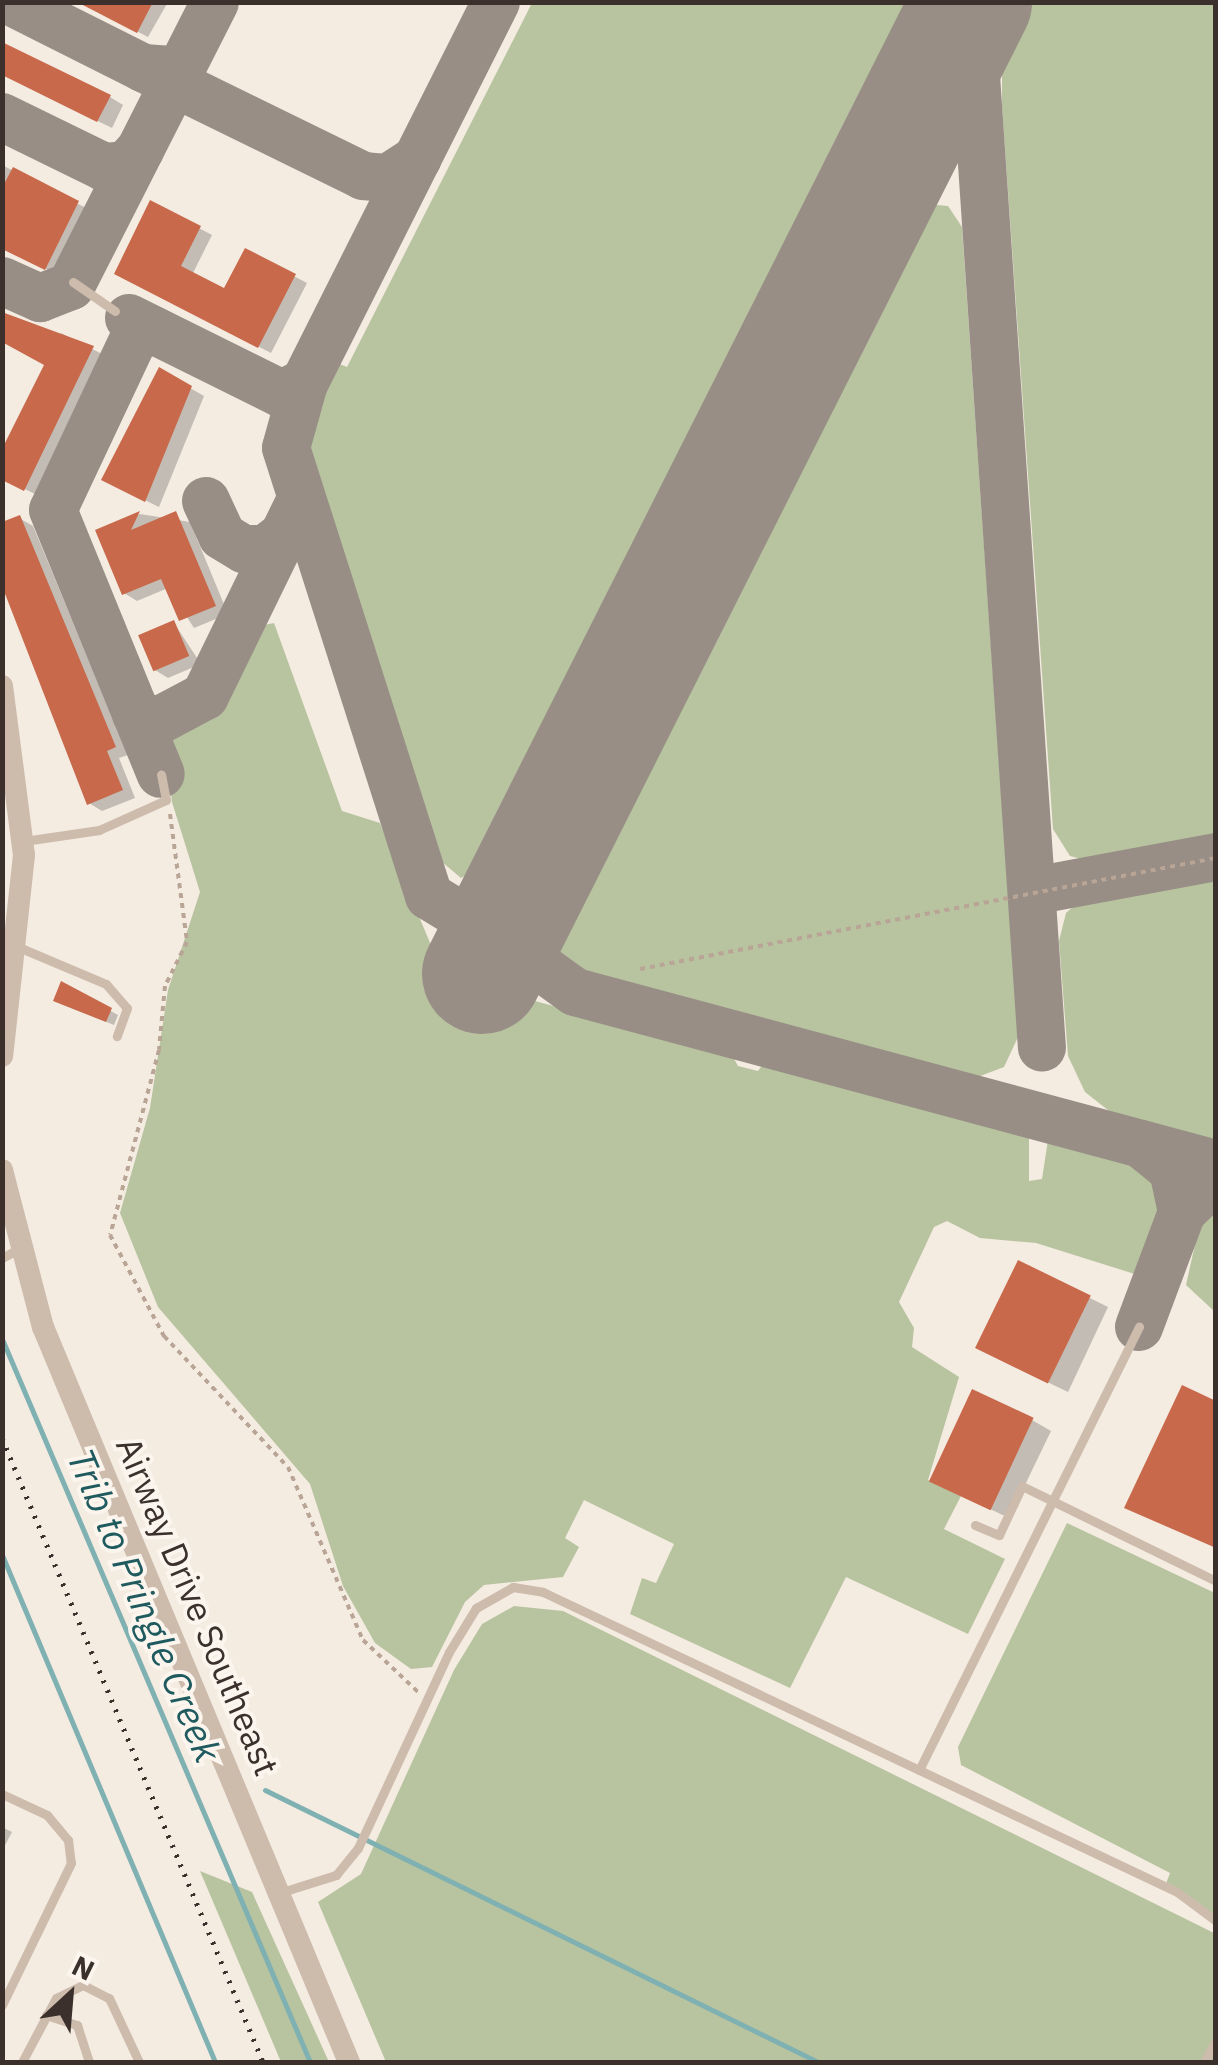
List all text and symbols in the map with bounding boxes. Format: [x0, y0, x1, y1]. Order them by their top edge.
street label: Airway Drive Southeast [108, 1431, 288, 1781]
water label: Trib to Pringle Creek [58, 1441, 232, 1769]
north arrow [20, 1945, 120, 2045]
text: N [66, 1947, 101, 1989]

